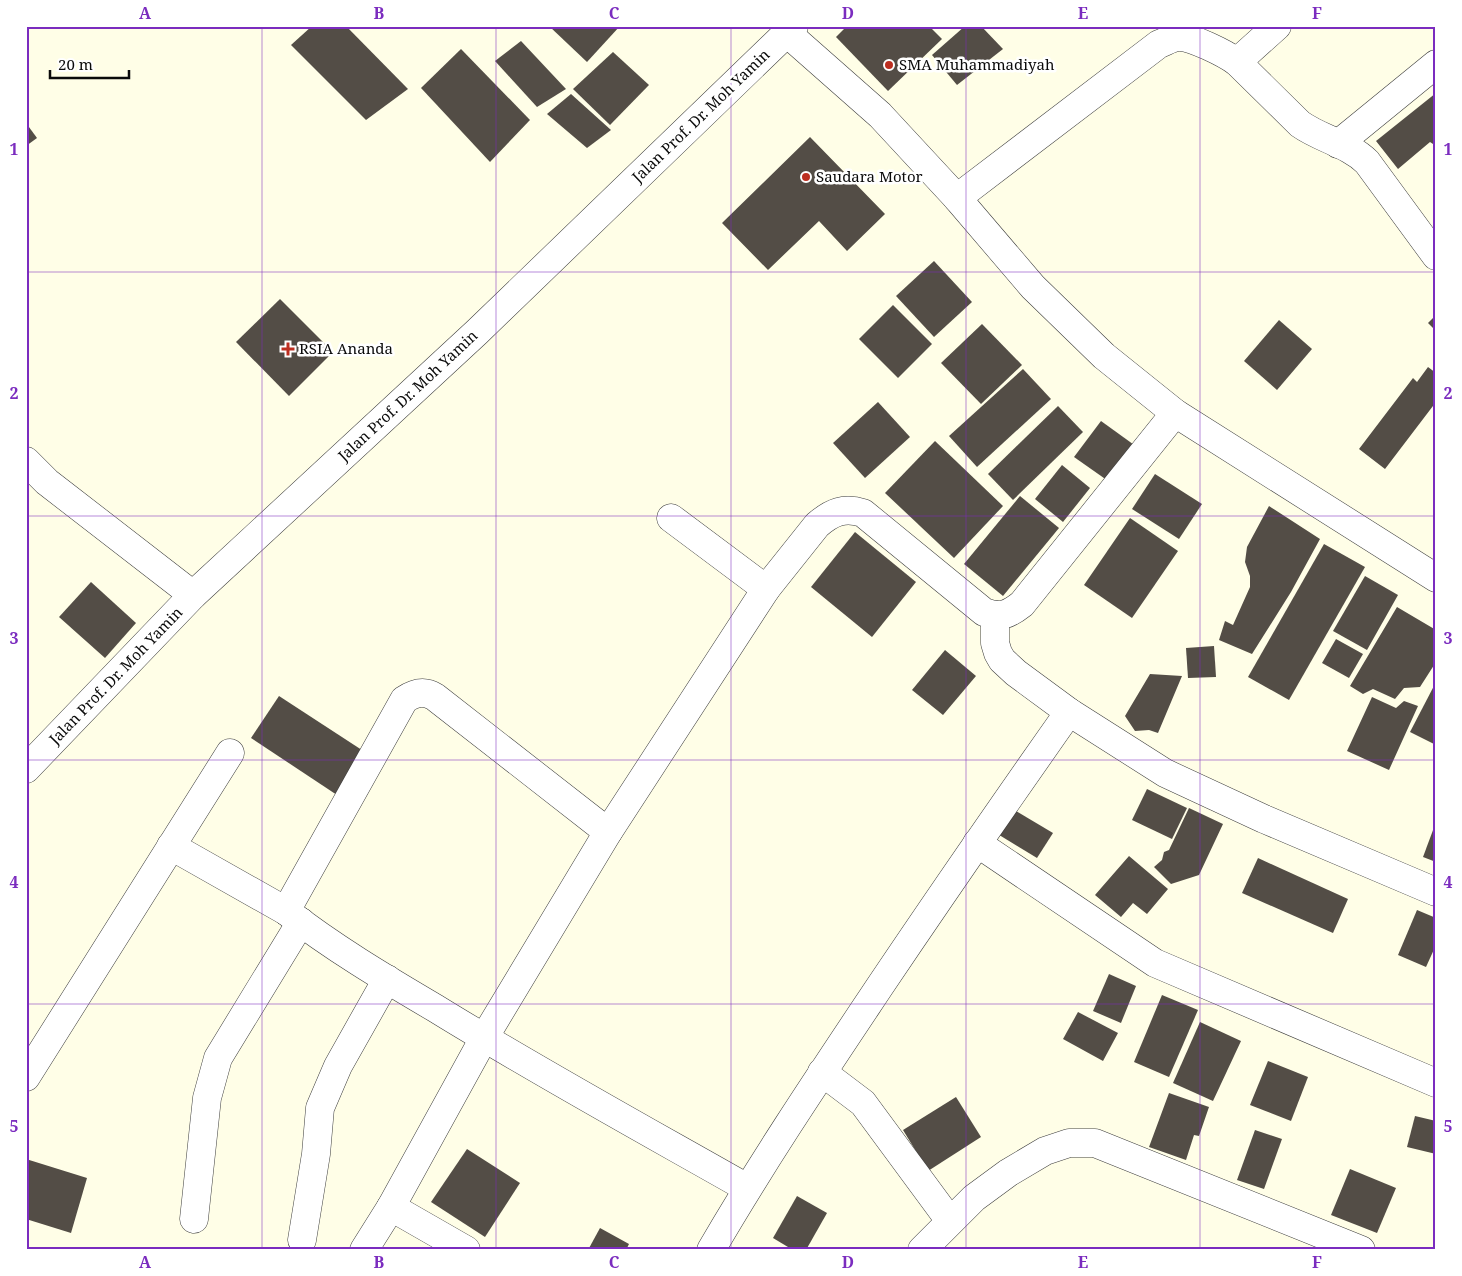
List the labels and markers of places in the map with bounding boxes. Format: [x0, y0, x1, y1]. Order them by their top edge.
place label: SMA Muhammadiyah [899, 54, 1055, 74]
marker: SMA Muhammadiyah [883, 59, 895, 71]
place label: Saudara Motor [816, 166, 923, 186]
marker: Saudara Motor [800, 171, 812, 183]
place label: RSIA Ananda [299, 338, 393, 358]
marker: RSIA Ananda [281, 342, 295, 356]

